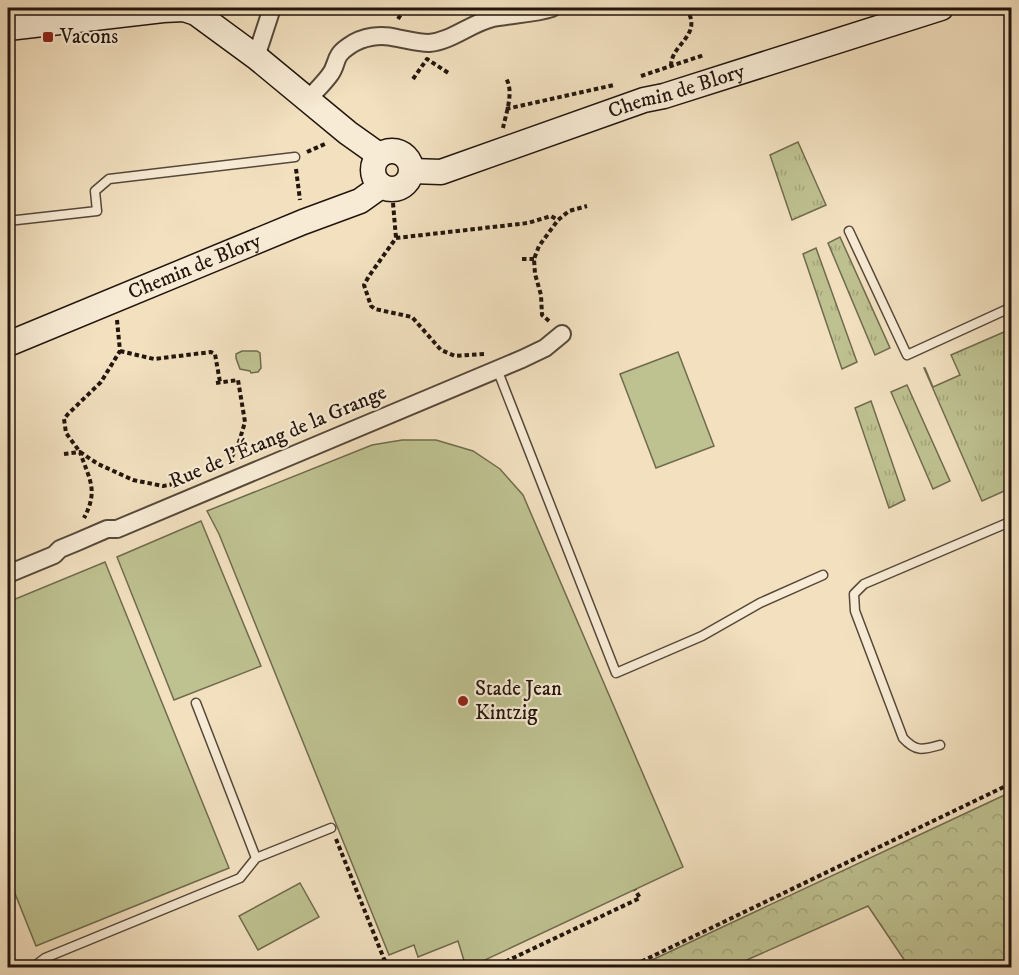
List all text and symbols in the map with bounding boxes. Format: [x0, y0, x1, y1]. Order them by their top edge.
place label: Vacons [59, 24, 118, 50]
marker: Vacons [41, 30, 55, 44]
street label: Chemin de Blory [605, 58, 749, 125]
street label: Chemin de Blory [124, 227, 266, 306]
street label: Rue de l'Étang de la Grange [165, 378, 391, 495]
place label: Stade Jean Kintzig [475, 676, 562, 726]
marker: Stade Jean Kintzig [456, 694, 470, 708]

